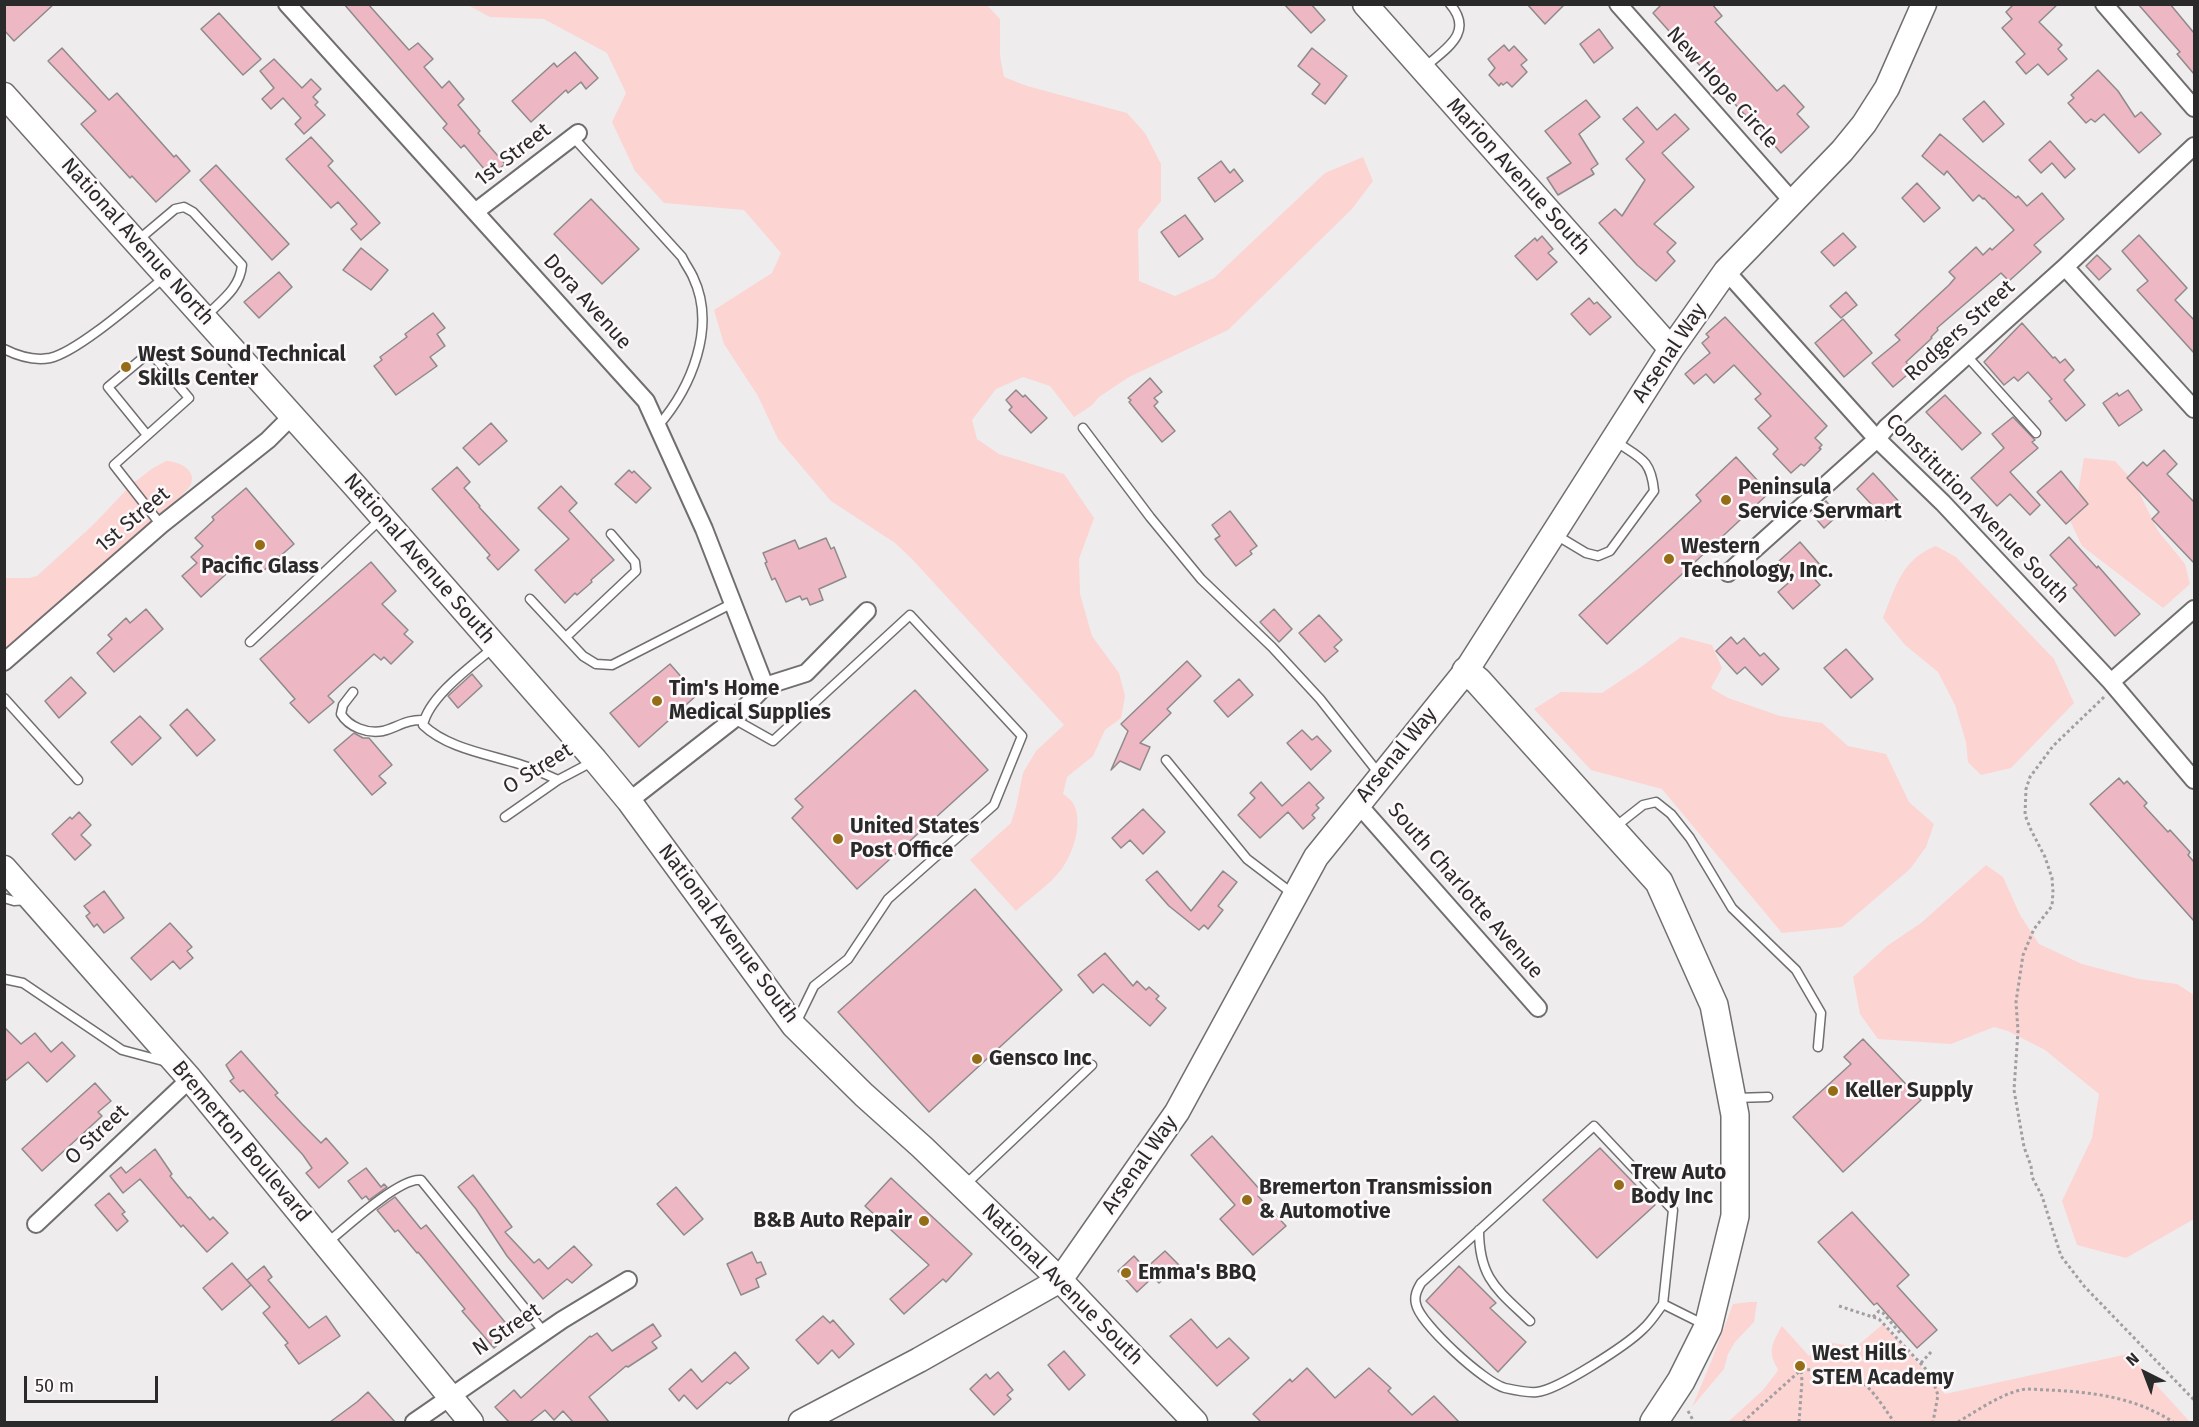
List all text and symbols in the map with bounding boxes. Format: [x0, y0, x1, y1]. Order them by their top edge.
street label: New Hope Circle [1661, 22, 1783, 154]
street label: Marion Avenue South [1441, 93, 1595, 261]
street label: 1st Street [470, 118, 556, 192]
street label: National Avenue North [55, 153, 219, 331]
street label: Dora Avenue [538, 249, 636, 355]
street label: Rodgers Street [1900, 275, 2020, 387]
street label: Arsenal Way [1628, 299, 1712, 407]
place label: West Sound Technical Skills Center [138, 342, 346, 392]
marker: West Sound Technical Skills Center [119, 360, 133, 374]
street label: Constitution Avenue South [1880, 409, 2074, 609]
street label: National Avenue South [338, 469, 500, 649]
place label: Peninsula Service Servmart [1738, 475, 1902, 525]
street label: 1st Street [91, 482, 175, 558]
marker: Peninsula Service Servmart [1719, 493, 1733, 507]
place label: Western Technology, Inc. [1681, 534, 1833, 584]
marker: Pacific Glass [253, 538, 267, 552]
marker: Western Technology, Inc. [1662, 552, 1676, 566]
place label: Pacific Glass [201, 554, 319, 580]
place label: Tim's Home Medical Supplies [669, 676, 831, 726]
marker: Tim's Home Medical Supplies [650, 694, 664, 708]
street label: Arsenal Way [1351, 703, 1443, 807]
street label: O Street [499, 738, 577, 800]
street label: South Charlotte Avenue [1382, 798, 1548, 984]
place label: United States Post Office [850, 814, 979, 864]
marker: United States Post Office [831, 832, 845, 846]
street label: National Avenue South [652, 839, 804, 1029]
place label: Gensco Inc [989, 1046, 1092, 1072]
marker: Gensco Inc [970, 1052, 984, 1066]
street label: Bremerton Boulevard [166, 1056, 316, 1228]
place label: Keller Supply [1845, 1078, 1973, 1104]
marker: Keller Supply [1826, 1084, 1840, 1098]
street label: O Street [60, 1100, 134, 1170]
street label: Arsenal Way [1097, 1111, 1183, 1219]
place label: Trew Auto Body Inc [1631, 1160, 1726, 1210]
place label: Bremerton Transmission & Automotive [1259, 1175, 1492, 1225]
marker: Trew Auto Body Inc [1612, 1178, 1626, 1192]
marker: Bremerton Transmission & Automotive [1240, 1193, 1254, 1207]
street label: National Avenue South [976, 1199, 1148, 1371]
place label: B&B Auto Repair [753, 1208, 912, 1234]
marker: B&B Auto Repair [917, 1214, 931, 1228]
place label: Emma's BBQ [1138, 1260, 1256, 1286]
marker: Emma's BBQ [1119, 1266, 1133, 1280]
street label: N Street [468, 1298, 546, 1362]
place label: West Hills STEM Academy [1812, 1341, 1954, 1391]
north arrow [2115, 1343, 2175, 1403]
text: N [2122, 1349, 2143, 1370]
marker: West Hills STEM Academy [1793, 1359, 1807, 1373]
scale bar [27, 1364, 160, 1402]
text: 50 m [35, 1375, 74, 1397]

